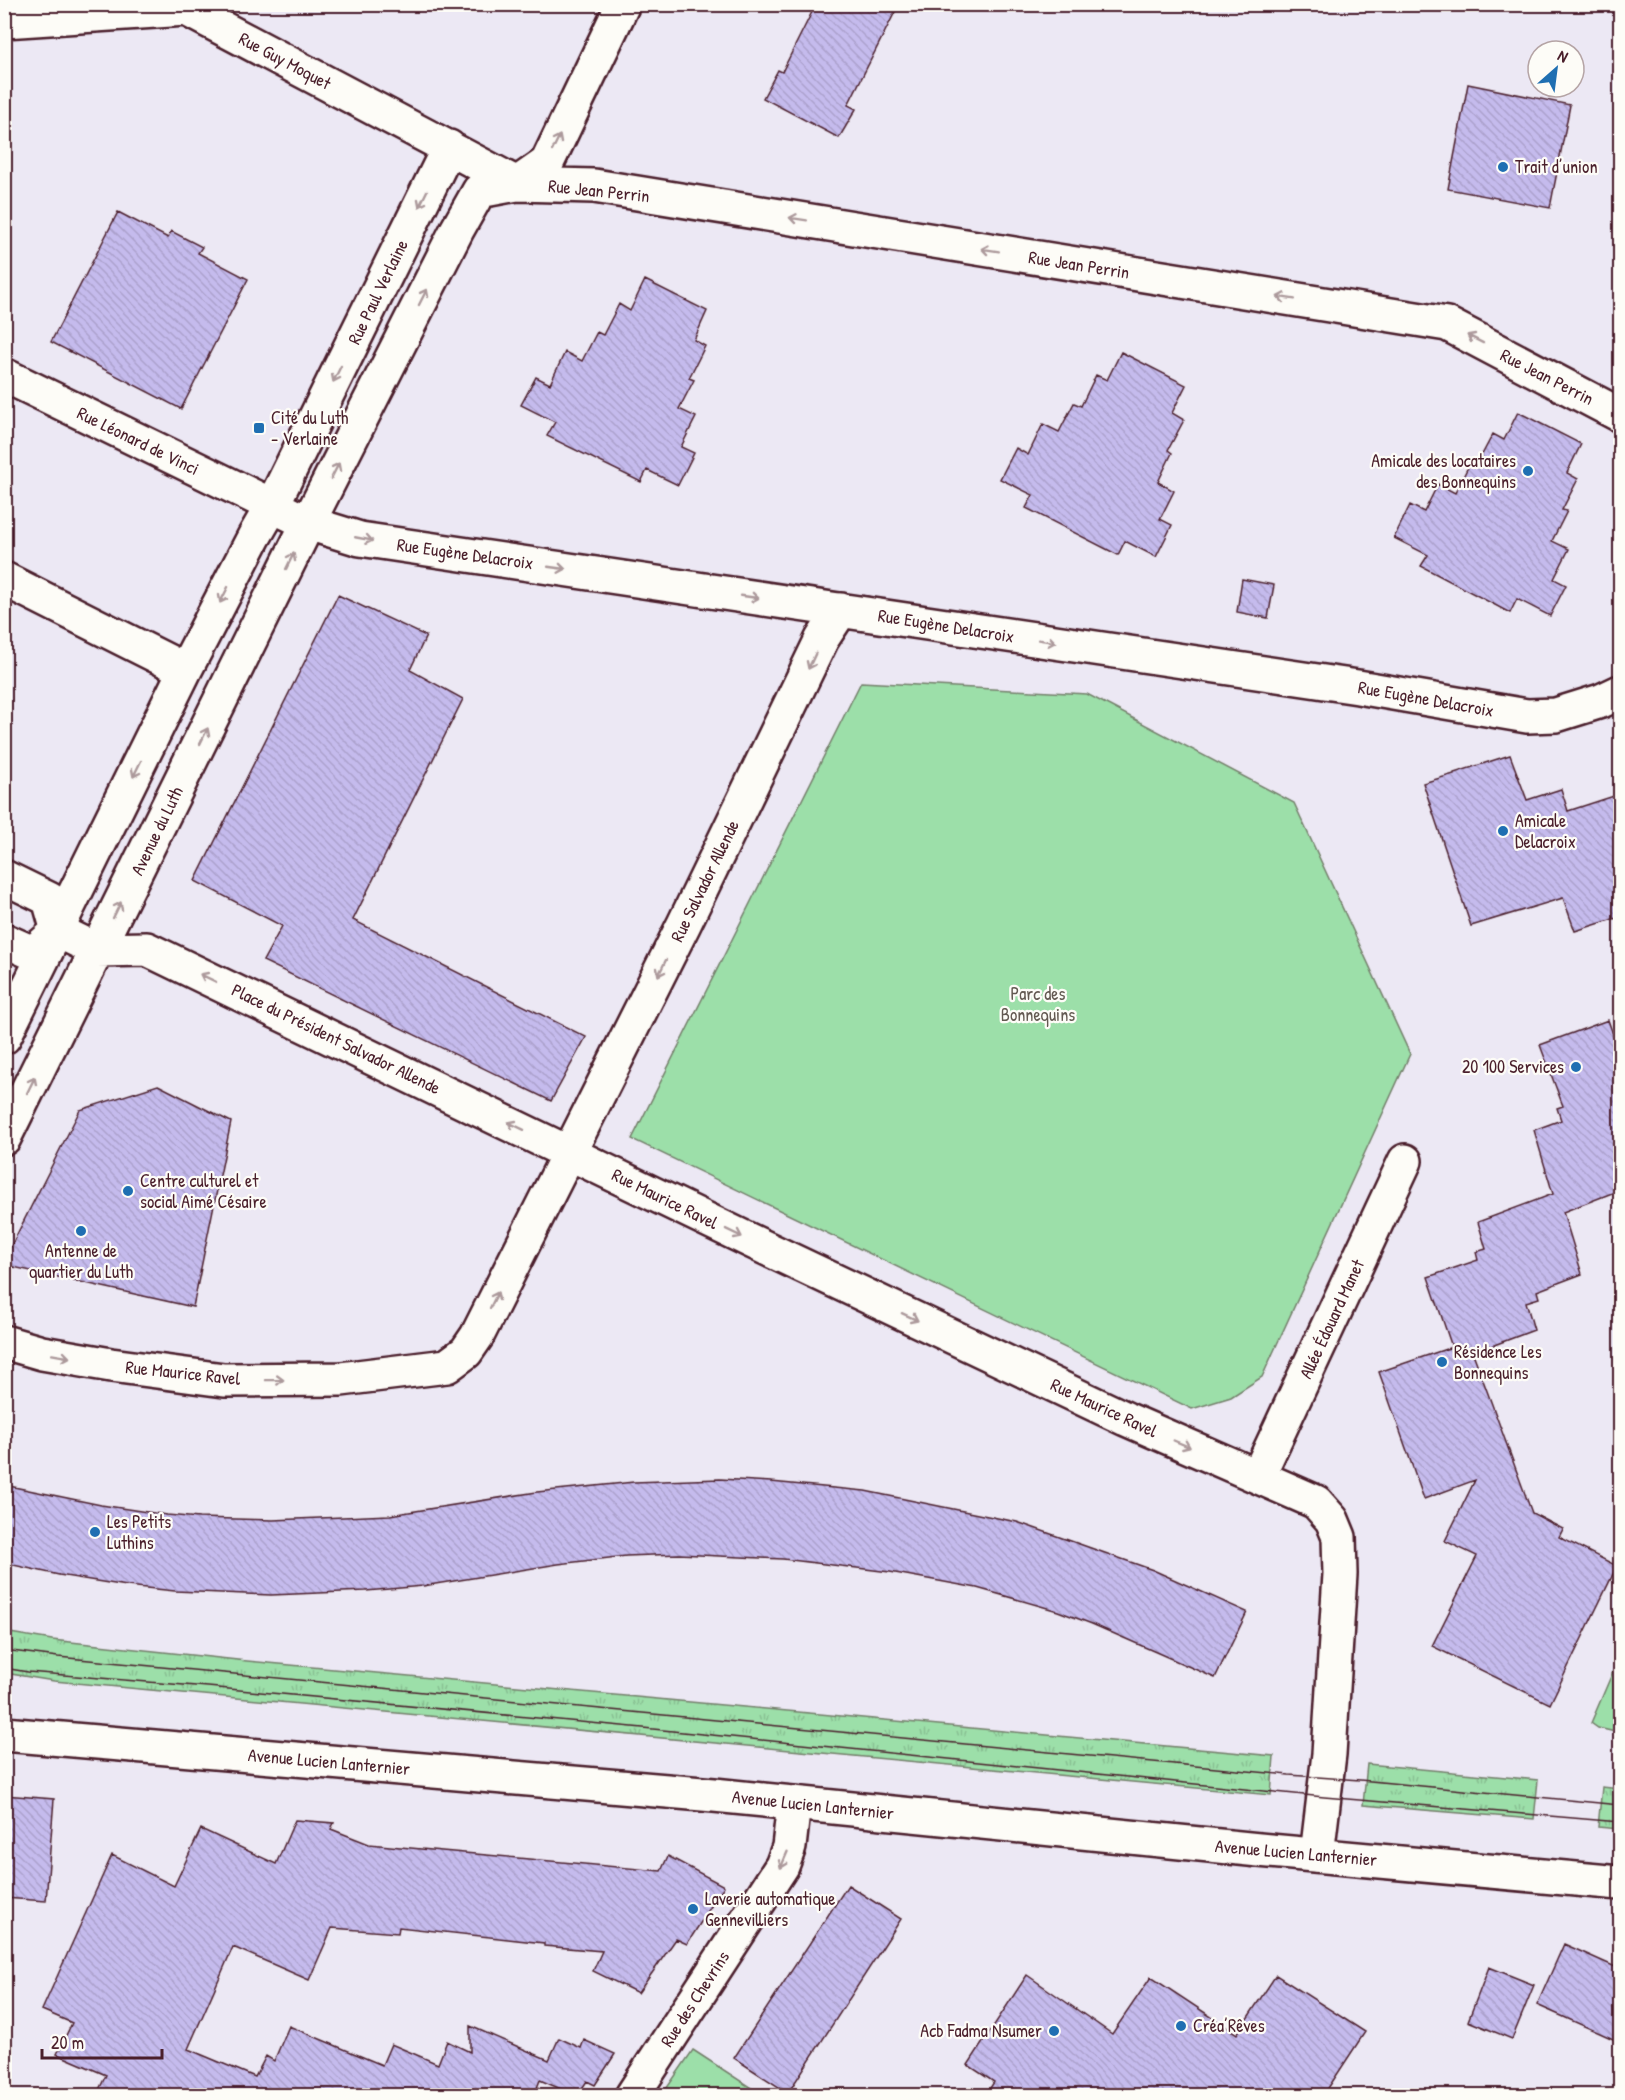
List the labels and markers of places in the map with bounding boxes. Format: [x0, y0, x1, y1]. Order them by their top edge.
place label: Trait d’union [1515, 154, 1598, 179]
marker: Trait d’union [1496, 160, 1510, 174]
place label: Cité du Luth - Verlaine [271, 405, 349, 451]
marker: Cité du Luth - Verlaine [252, 421, 266, 435]
place label: Amicale des locataires des Bonnequins [1371, 448, 1516, 494]
marker: Amicale des locataires des Bonnequins [1521, 464, 1535, 478]
place label: Amicale Delacroix [1515, 808, 1576, 854]
marker: Amicale Delacroix [1496, 824, 1510, 838]
place label: 20 100 Services [1462, 1054, 1564, 1079]
marker: 20 100 Services [1569, 1060, 1583, 1074]
place label: Centre culturel et social Aimé Césaire [140, 1168, 267, 1214]
marker: Centre culturel et social Aimé Césaire [121, 1184, 135, 1198]
marker: Antenne de quartier du Luth [74, 1224, 88, 1238]
place label: Antenne de quartier du Luth [29, 1238, 133, 1284]
place label: Résidence Les Bonnequins [1454, 1339, 1542, 1385]
marker: Résidence Les Bonnequins [1435, 1355, 1449, 1369]
place label: Les Petits Luthins [107, 1509, 171, 1555]
marker: Les Petits Luthins [88, 1525, 102, 1539]
place label: Laverie automatique Gennevilliers [705, 1886, 835, 1932]
marker: Laverie automatique Gennevilliers [686, 1902, 700, 1916]
place label: Créa’Rêves [1193, 2013, 1265, 2038]
place label: Acb Fadma Nsumer [920, 2018, 1042, 2043]
marker: Créa’Rêves [1174, 2019, 1188, 2033]
marker: Acb Fadma Nsumer [1047, 2024, 1061, 2038]

